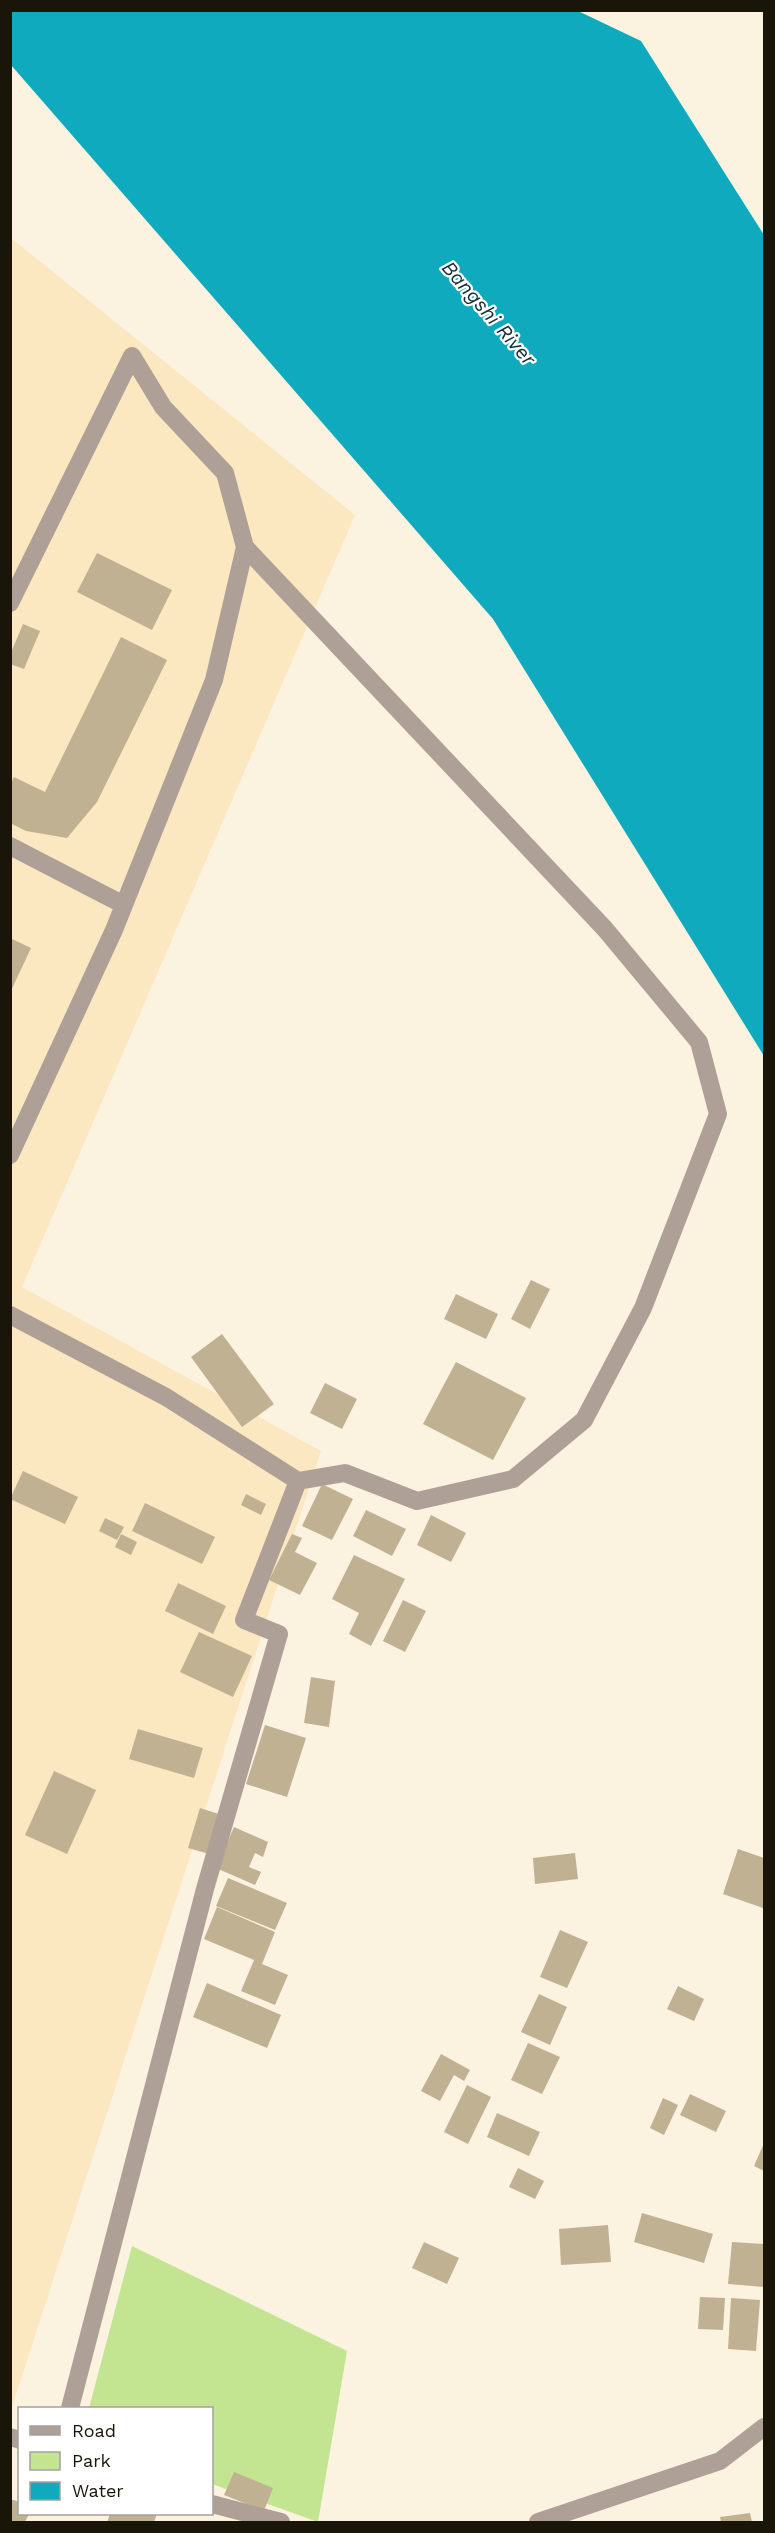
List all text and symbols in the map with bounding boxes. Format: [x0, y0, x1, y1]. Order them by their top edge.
water label: Bangshi River [437, 256, 542, 371]
legend [18, 2407, 213, 2515]
text: Road [72, 2420, 116, 2441]
text: Park [72, 2450, 111, 2471]
text: Water [72, 2480, 124, 2501]

